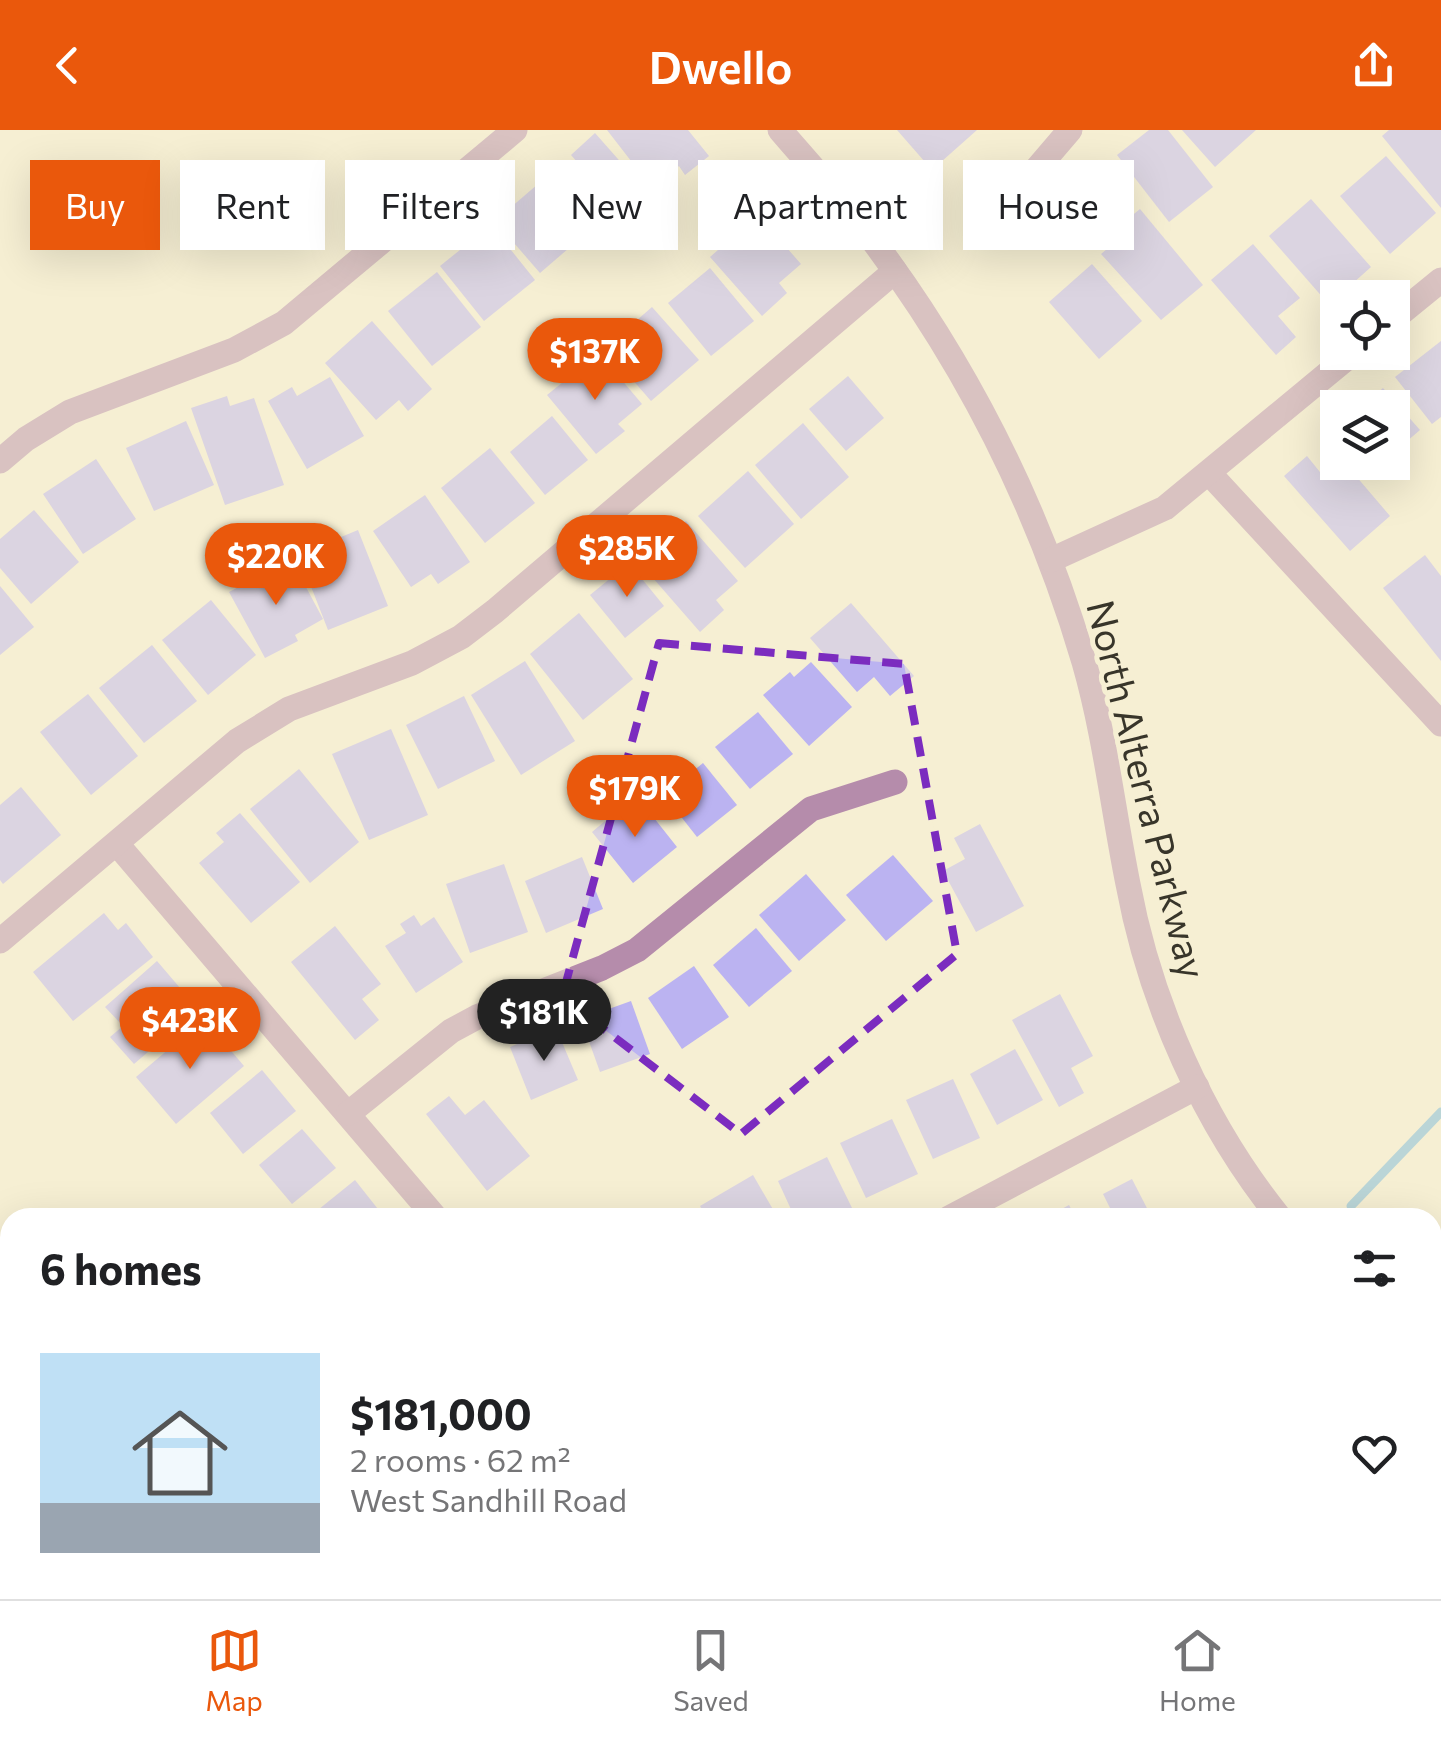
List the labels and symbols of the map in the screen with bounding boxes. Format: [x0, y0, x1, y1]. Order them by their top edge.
pin: $137K [525, 318, 665, 403]
pin: $285K [557, 515, 697, 600]
pin: $220K [206, 523, 346, 608]
street label: North Alterra Parkway [1078, 595, 1218, 983]
pin: $179K [565, 755, 705, 840]
pin: $181K [474, 979, 614, 1064]
pin: $423K [120, 987, 260, 1072]

